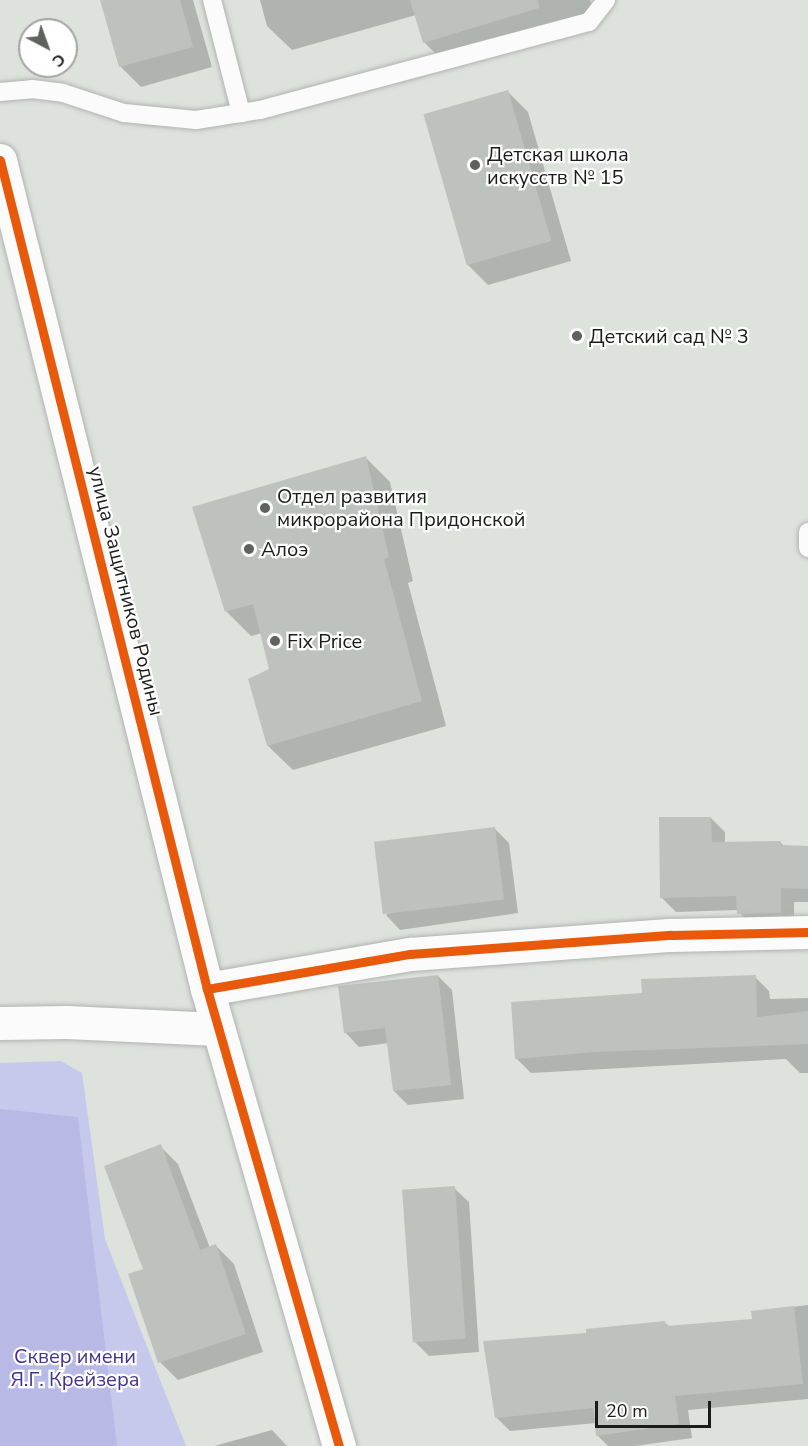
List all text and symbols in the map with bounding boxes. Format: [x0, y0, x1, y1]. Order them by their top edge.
north arrow [18, 18, 78, 78]
text: С [47, 48, 70, 72]
place label: Детская школа искусств № 15 [487, 142, 629, 189]
marker: Детская школа искусств № 15 [468, 158, 482, 172]
place label: Детский сад № 3 [589, 324, 749, 348]
marker: Детский сад № 3 [570, 329, 584, 343]
street label: улица Защитников Родины [83, 464, 169, 718]
place label: Отдел развития микрорайона Придонской [277, 484, 525, 531]
marker: Отдел развития микрорайона Придонской [258, 501, 272, 515]
place label: Алоэ [261, 537, 308, 561]
marker: Алоэ [242, 542, 256, 556]
place label: Fix Price [287, 629, 362, 653]
marker: Fix Price [268, 634, 282, 648]
park label: Сквер имени Я.Г. Крейзера [10, 1344, 140, 1391]
scale bar [598, 1389, 714, 1427]
text: 20 m [606, 1399, 648, 1423]

